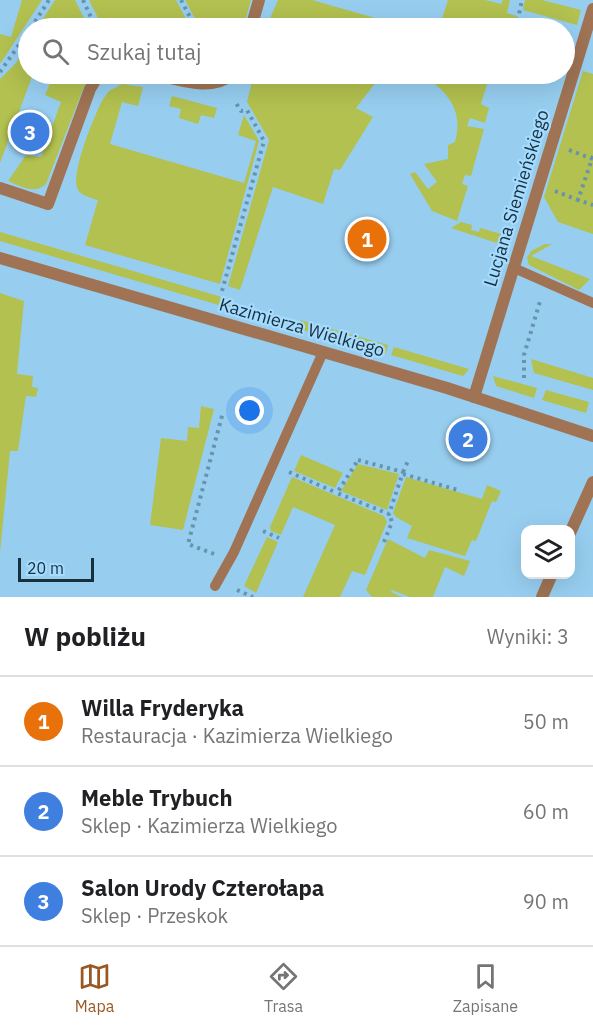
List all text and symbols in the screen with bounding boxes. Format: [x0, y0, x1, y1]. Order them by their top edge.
search box [18, 18, 575, 84]
icon: search [39, 35, 72, 68]
text: Szukaj tutaj [87, 37, 202, 66]
street label: Lucjana Siemieńskiego [478, 107, 554, 289]
pin: 3 [10, 110, 50, 154]
pin: 1 [348, 216, 386, 262]
street label: Kazimierza Wielkiego [217, 292, 387, 362]
your location [235, 396, 264, 425]
pin: 2 [448, 416, 488, 462]
map controls [521, 525, 575, 579]
button: layers [521, 525, 575, 579]
scale bar [18, 555, 94, 582]
text: 20 m [27, 558, 64, 578]
text: W pobliżu [24, 619, 146, 653]
text: Wyniki: 3 [487, 623, 569, 650]
text: Willa Fryderyka [81, 693, 244, 722]
text: 1 [38, 708, 50, 735]
text: 50 m [523, 708, 569, 735]
text: Restauracja · Kazimierza Wielkiego [81, 722, 393, 749]
text: Meble Trybuch [81, 783, 233, 812]
text: 2 [38, 798, 50, 825]
text: 60 m [523, 798, 569, 825]
text: Sklep · Kazimierza Wielkiego [81, 812, 337, 839]
text: Salon Urody Czterołapa [81, 873, 324, 902]
text: 3 [38, 888, 50, 915]
text: 90 m [523, 888, 569, 915]
text: Sklep · Przeskok [81, 902, 228, 929]
tab: Mapa [75, 960, 114, 1016]
tab: Trasa [264, 960, 303, 1016]
tab: Zapisane [453, 960, 518, 1016]

